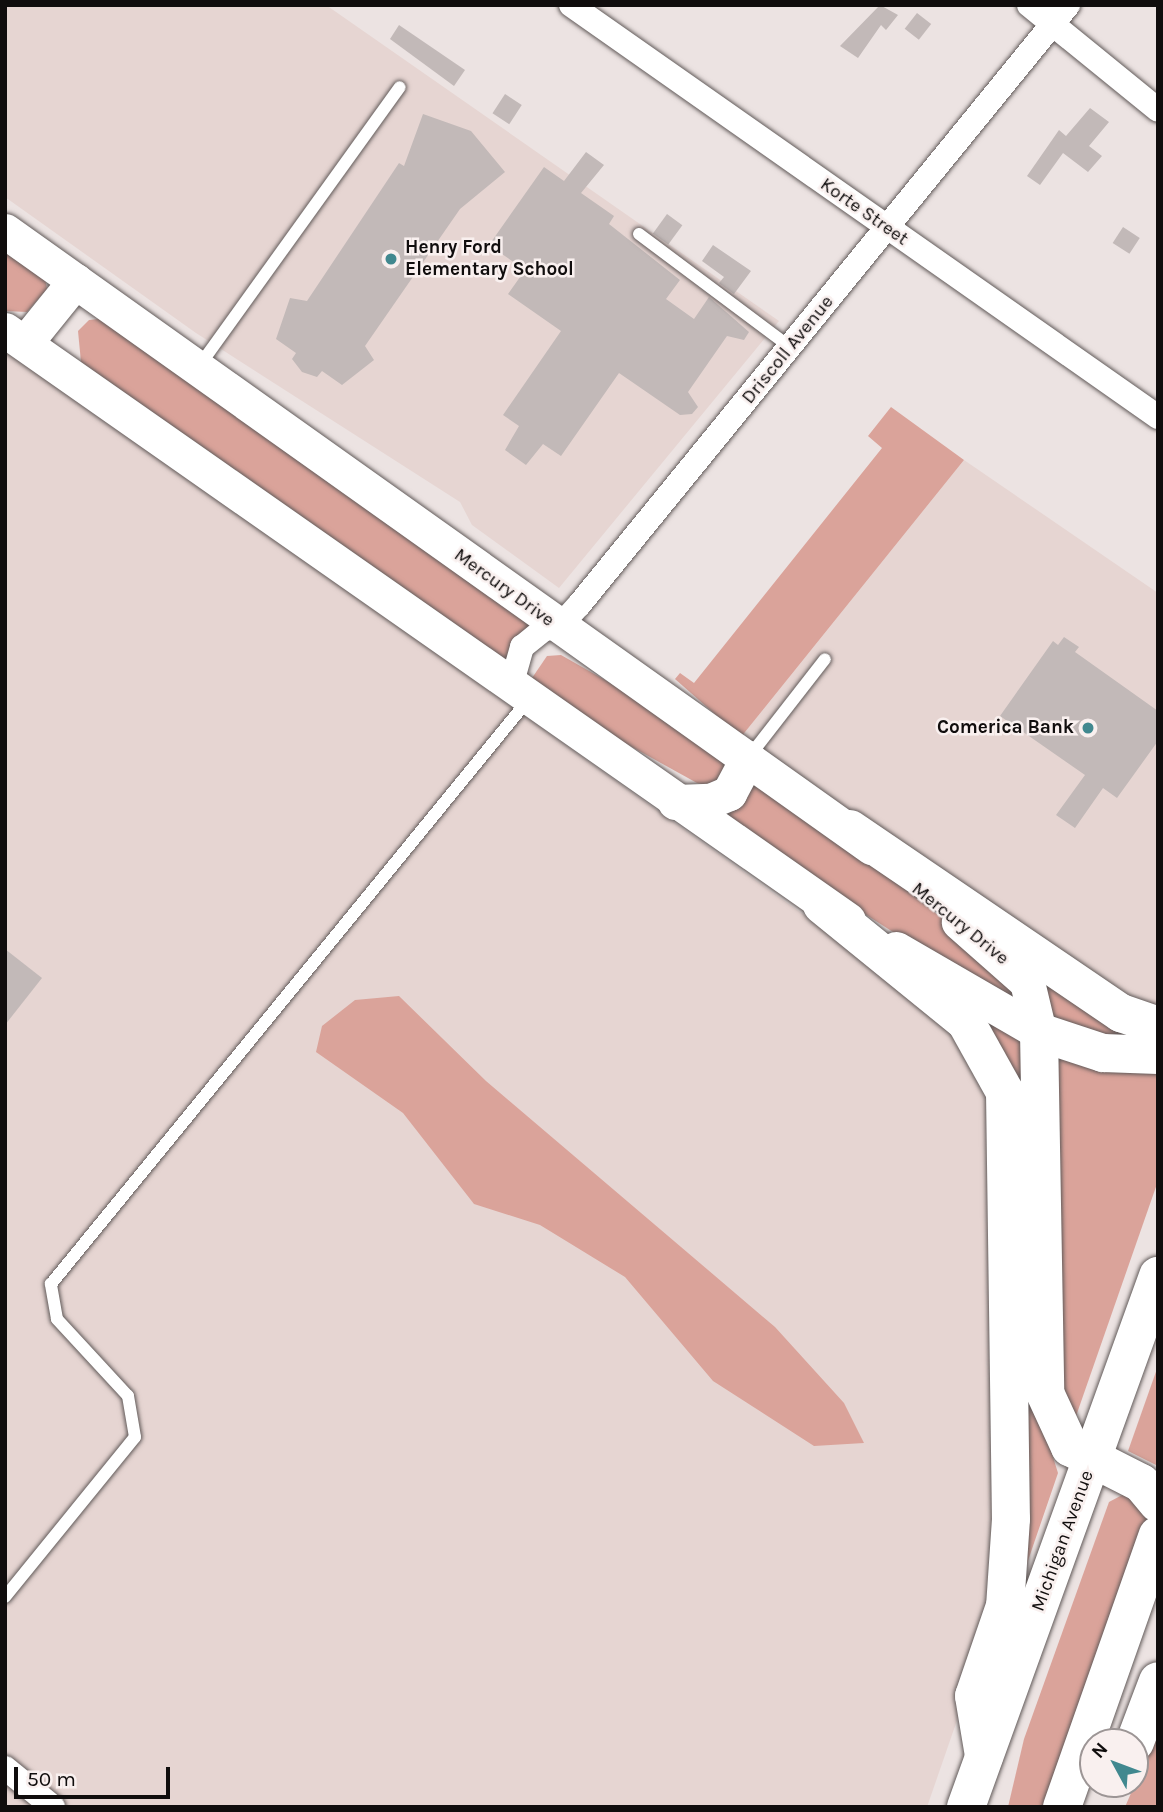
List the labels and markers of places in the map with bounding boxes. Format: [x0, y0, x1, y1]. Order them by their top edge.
place label: Henry Ford Elementary School [405, 237, 574, 281]
marker: Henry Ford Elementary School [383, 251, 399, 267]
place label: Comerica Bank [937, 717, 1074, 739]
marker: Comerica Bank [1080, 720, 1096, 736]

